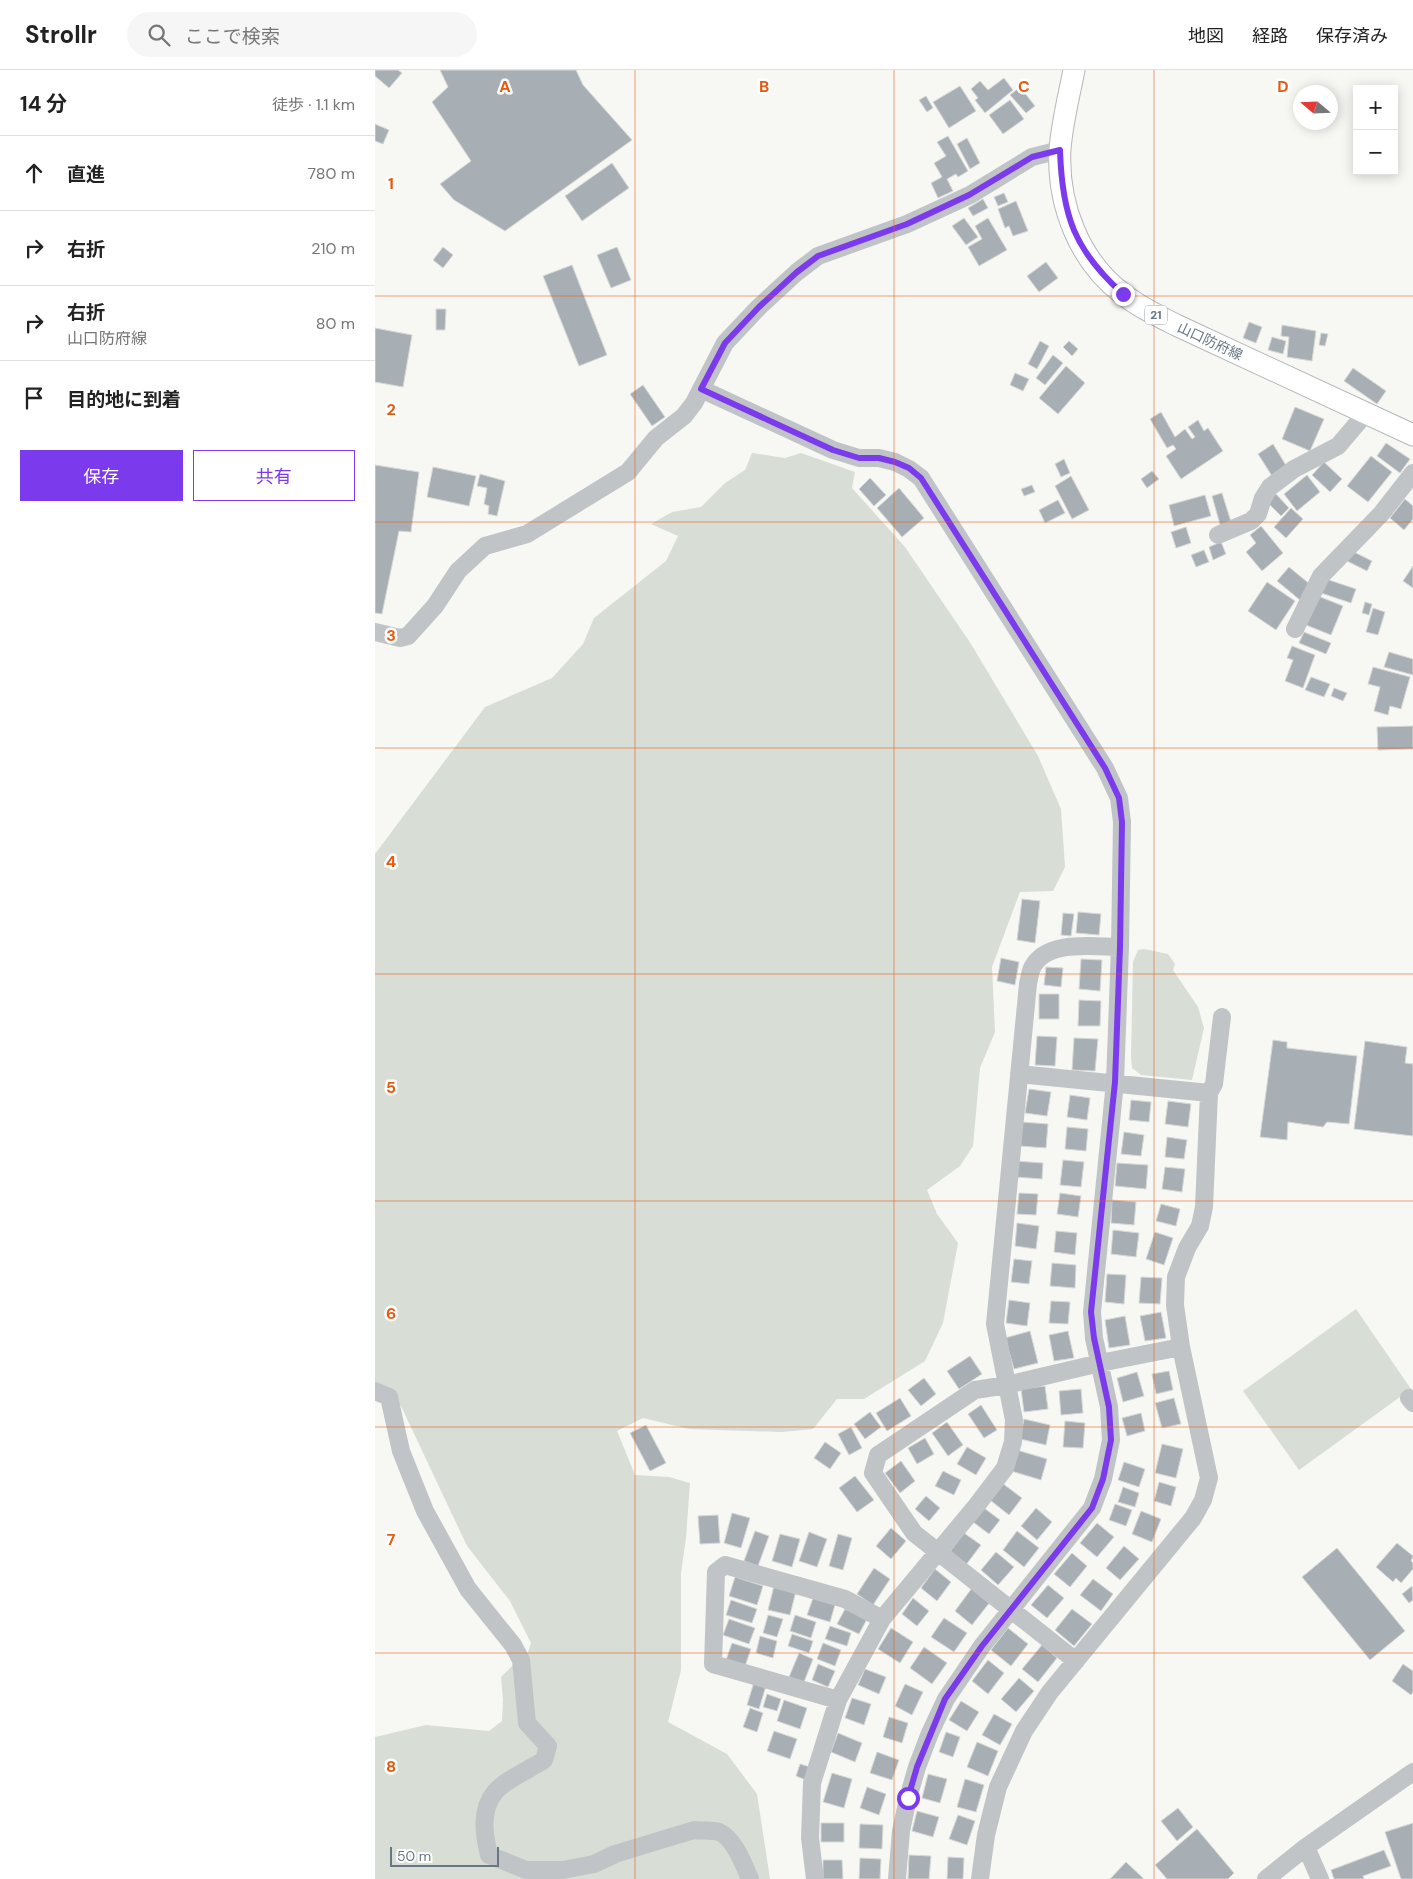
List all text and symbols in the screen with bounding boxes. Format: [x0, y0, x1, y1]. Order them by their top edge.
search box [127, 12, 477, 57]
text: Strollr [25, 19, 97, 50]
icon: search [145, 21, 173, 49]
text: ここで検索 [185, 24, 280, 49]
text: 地図 [1188, 24, 1224, 48]
text: 経路 [1252, 24, 1288, 48]
text: 保存済み [1316, 24, 1388, 48]
text: A [499, 76, 511, 97]
text: B [759, 76, 769, 97]
text: C [1018, 76, 1030, 97]
text: D [1277, 76, 1289, 97]
north arrow [1293, 85, 1338, 130]
map controls [1353, 85, 1398, 175]
button: + [1353, 85, 1398, 130]
text: 14 分 [20, 90, 67, 118]
text: 徒歩 · 1.1 km [272, 94, 355, 115]
button: − [1353, 130, 1398, 175]
icon: ahead [20, 159, 48, 187]
text: 直進 [67, 162, 105, 187]
text: 780 m [308, 163, 355, 184]
text: 1 [388, 173, 394, 194]
icon: right [20, 234, 48, 262]
text: 右折 [67, 237, 105, 262]
text: 210 m [311, 238, 355, 259]
route end [1112, 283, 1135, 306]
text: 右折 [67, 300, 105, 325]
road number: 21 [1145, 306, 1167, 324]
icon: right [20, 309, 48, 337]
text: 80 m [316, 313, 355, 334]
street label: 山口防府線 [1174, 318, 1246, 364]
text: 山口防府線 [67, 328, 147, 349]
icon: arrive [20, 384, 48, 412]
text: 目的地に到着 [67, 387, 181, 412]
text: 2 [386, 399, 396, 420]
button: 保存 [20, 450, 183, 501]
button: 共有 [193, 450, 355, 501]
text: 3 [386, 625, 396, 646]
text: 4 [386, 851, 396, 872]
text: 5 [386, 1077, 396, 1098]
text: 6 [386, 1303, 396, 1324]
text: 7 [387, 1529, 396, 1550]
text: 8 [386, 1756, 396, 1777]
route start [897, 1787, 920, 1810]
scale bar [390, 1844, 499, 1867]
text: 50 m [397, 1847, 431, 1865]

